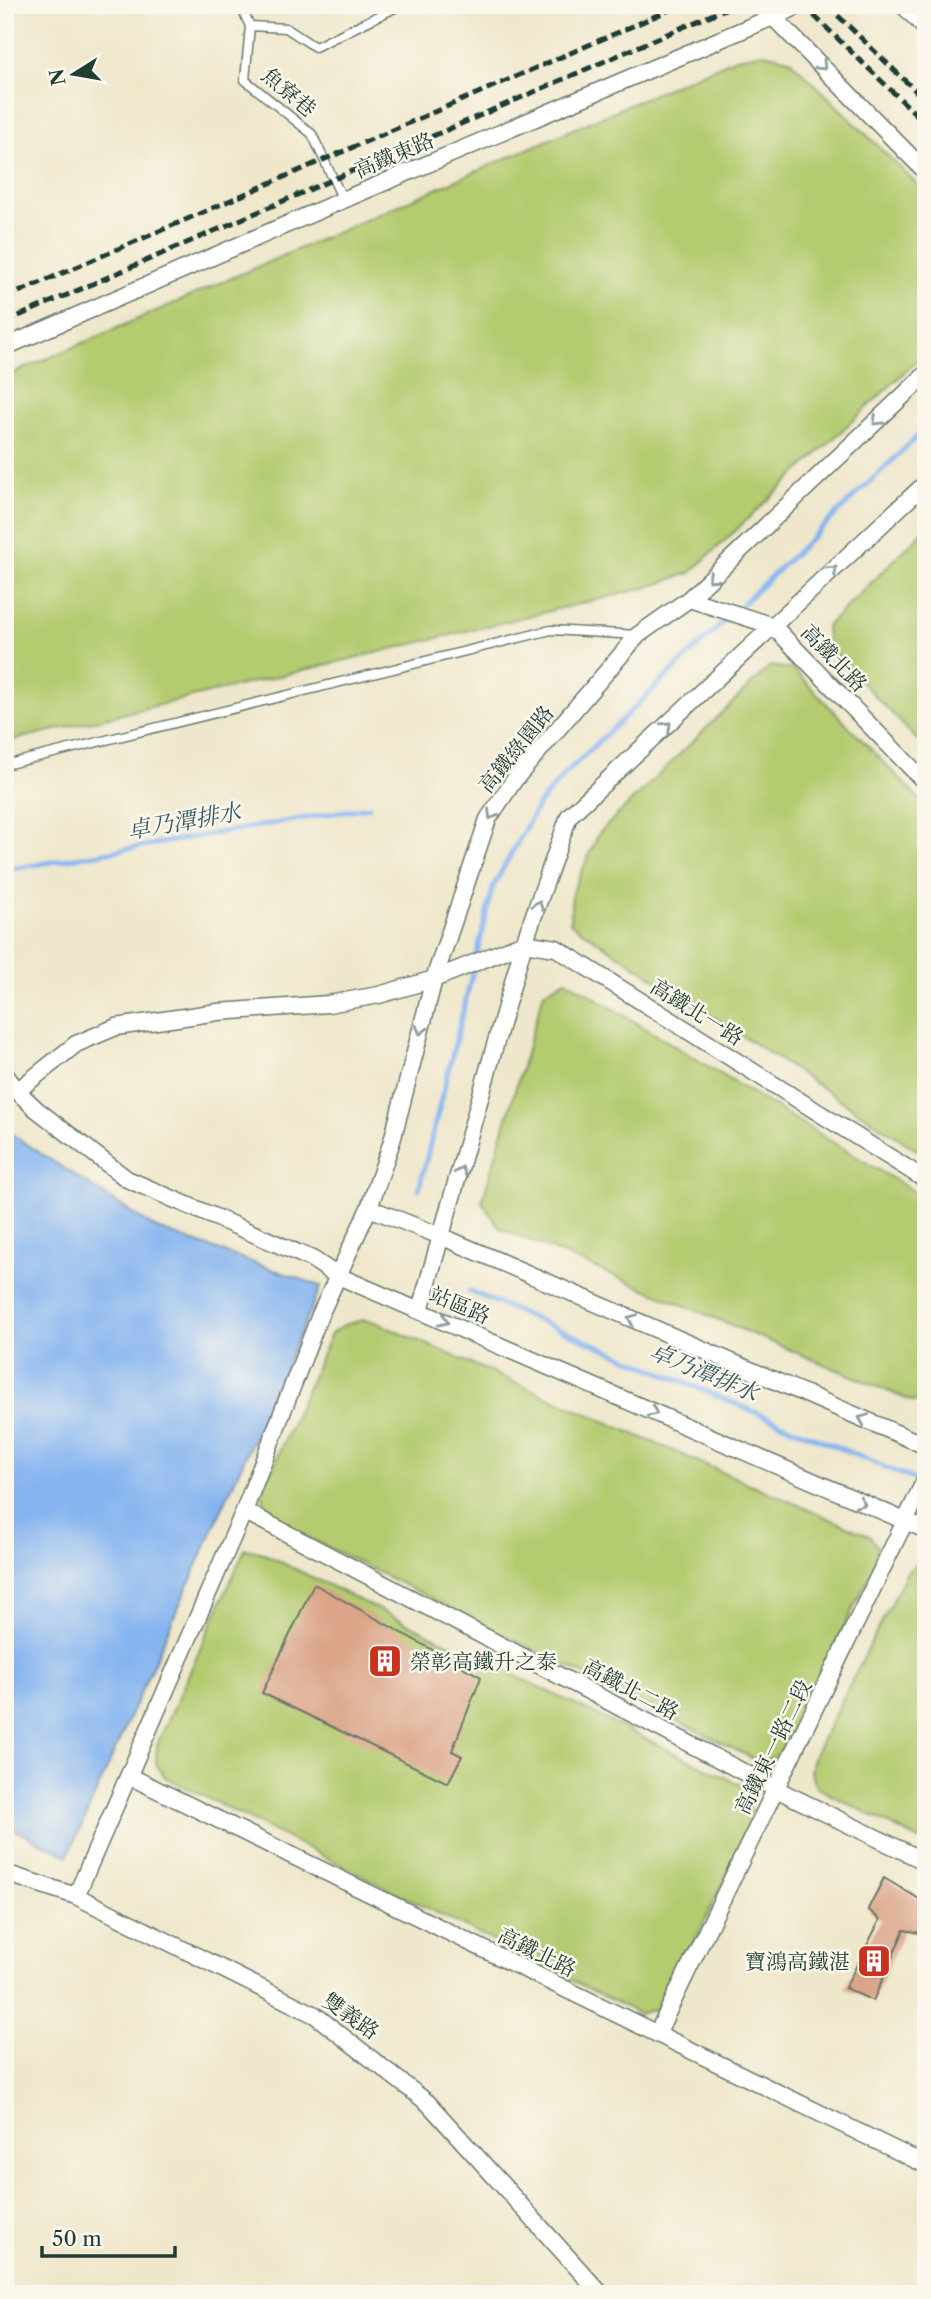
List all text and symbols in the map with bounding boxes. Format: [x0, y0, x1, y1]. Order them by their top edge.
north arrow [38, 38, 108, 108]
one-way arrow [813, 58, 826, 71]
street label: 魚寮巷 [257, 62, 321, 122]
text: N [45, 67, 71, 87]
street label: 高鐵東路 [350, 127, 438, 183]
one-way arrow [872, 413, 885, 426]
one-way arrow [825, 566, 838, 579]
one-way arrow [707, 570, 720, 583]
street label: 高鐵北路 [796, 619, 872, 697]
street label: 高鐵綠園路 [473, 700, 559, 798]
one-way arrow [658, 721, 671, 734]
water label: 卓乃潭排水 [125, 797, 245, 845]
one-way arrow [487, 807, 500, 820]
one-way arrow [530, 900, 544, 912]
street label: 高鐵北一路 [646, 974, 748, 1050]
one-way arrow [415, 1024, 429, 1036]
one-way arrow [453, 1165, 467, 1177]
street label: 站區路 [426, 1281, 494, 1329]
one-way arrow [437, 1313, 450, 1327]
one-way arrow [627, 1313, 639, 1327]
water label: 卓乃潭排水 [646, 1337, 764, 1408]
one-way arrow [646, 1404, 658, 1418]
one-way arrow [858, 1413, 870, 1427]
one-way arrow [855, 1494, 867, 1508]
building icon: 榮彰高鐵升之泰 [366, 1642, 404, 1680]
place label: 榮彰高鐵升之泰 [410, 1649, 557, 1674]
street label: 高鐵北二路 [579, 1653, 683, 1725]
street label: 高鐵東一路二段 [730, 1675, 816, 1819]
street label: 高鐵北路 [494, 1922, 580, 1982]
building icon: 寶鴻高鐵湛 [855, 1942, 893, 1980]
place label: 寶鴻高鐵湛 [745, 1949, 850, 1974]
street label: 雙義路 [318, 1988, 384, 2044]
scale bar [42, 2215, 175, 2259]
text: 50 m [52, 2226, 102, 2251]

